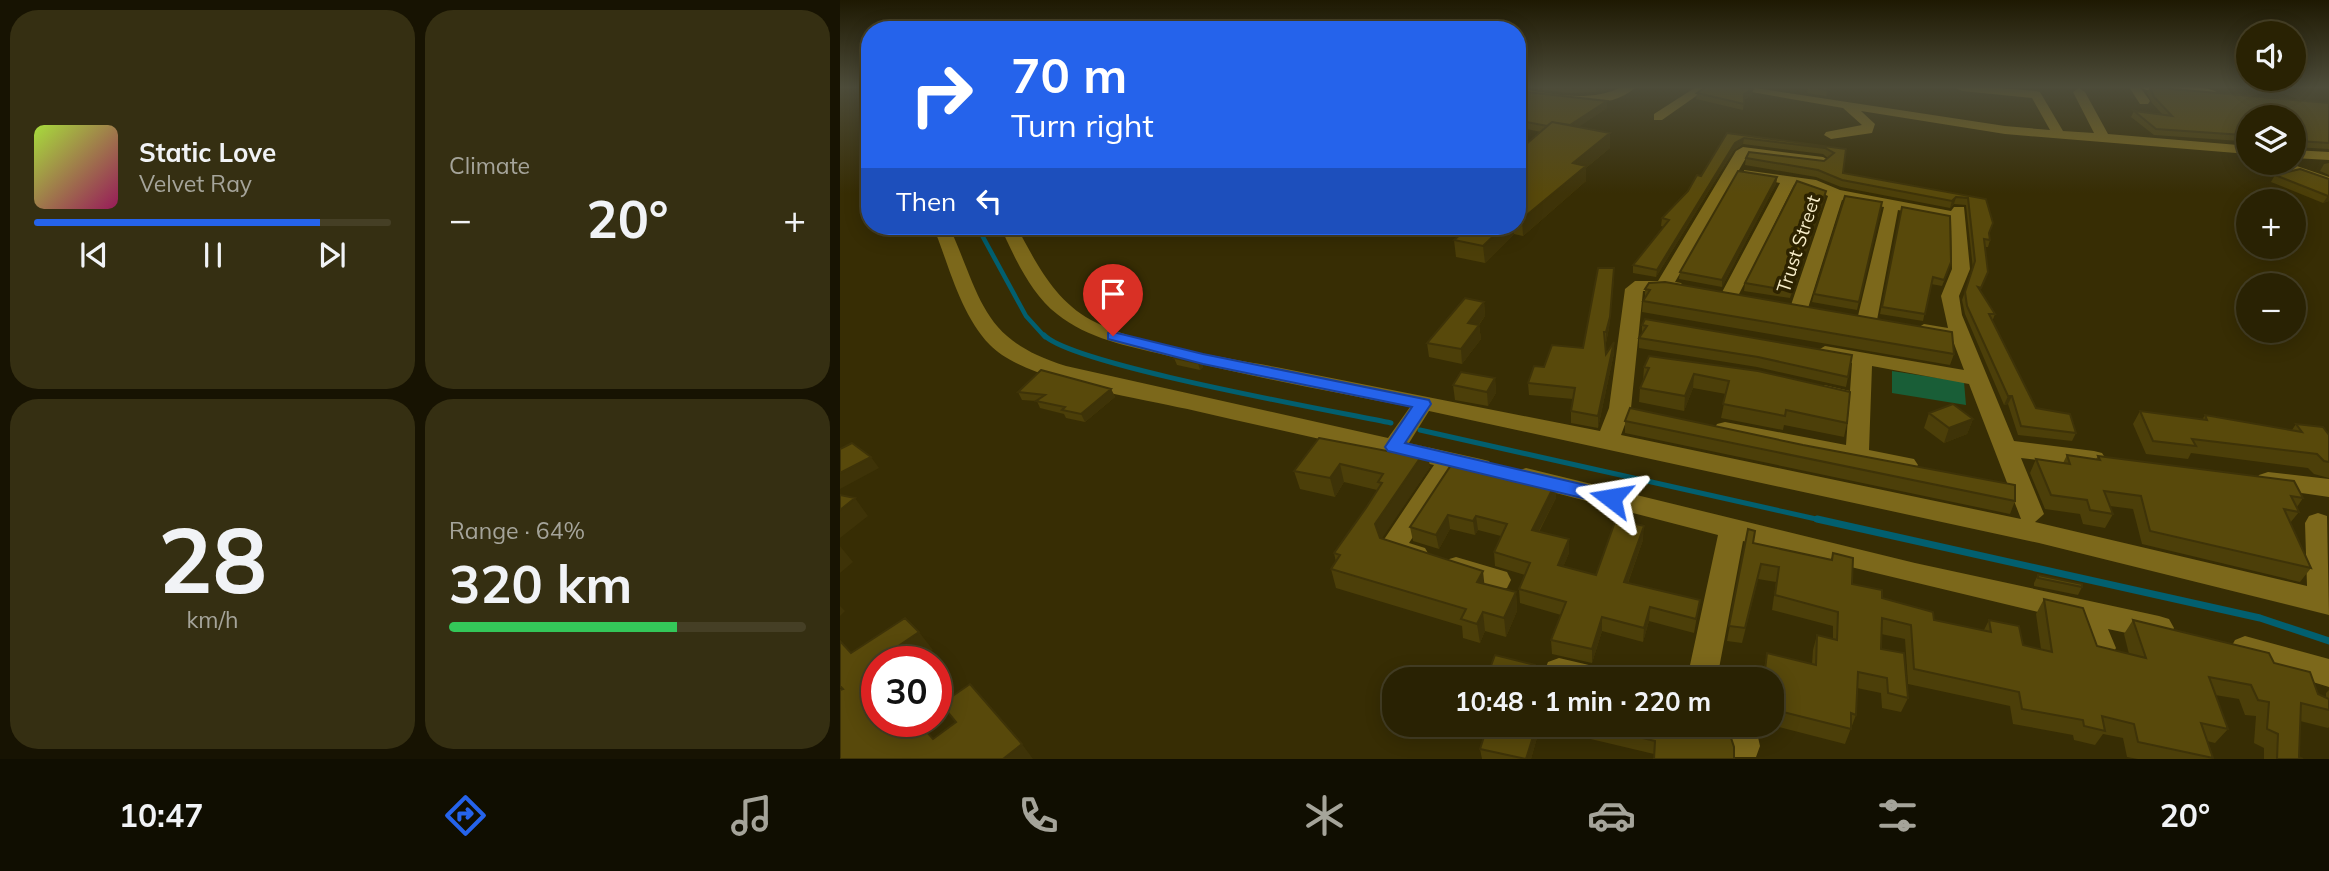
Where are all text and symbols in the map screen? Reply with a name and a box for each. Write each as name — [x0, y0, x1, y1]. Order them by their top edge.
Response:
map controls — [2236, 21, 2306, 343]
button: sound — [2236, 21, 2306, 91]
text: 70 m — [1011, 44, 1127, 105]
icon: right — [896, 49, 987, 140]
text: Turn right — [1011, 105, 1154, 145]
button: layers — [2236, 105, 2306, 175]
text: Static Love — [139, 136, 276, 169]
text: Climate — [449, 151, 530, 180]
text: Velvet Ray — [139, 169, 252, 198]
icon: left — [970, 182, 1008, 220]
text: Then — [896, 185, 956, 218]
text: 20° — [586, 186, 669, 251]
button: + — [2236, 189, 2306, 259]
street label: Trust Street — [1771, 192, 1825, 296]
text: − — [449, 195, 472, 243]
text: + — [783, 195, 806, 243]
icon: previous — [75, 236, 113, 274]
icon: pause — [194, 236, 232, 274]
icon: next — [313, 236, 351, 274]
pin — [1083, 264, 1143, 336]
button: − — [2236, 273, 2306, 343]
icon: arrive — [1094, 275, 1132, 313]
position arrow — [1574, 461, 1648, 535]
text: 28 — [158, 502, 267, 616]
text: Range · 64% — [449, 516, 585, 545]
text: 320 km — [449, 551, 632, 616]
text: km/h — [186, 605, 239, 634]
speed limit sign: 30 — [861, 646, 952, 737]
text: 10:48 · 1 min · 220 m — [1455, 685, 1711, 718]
icon: directions — [441, 791, 490, 840]
icon: music — [727, 791, 776, 840]
icon: phone — [1014, 791, 1063, 840]
icon: climate — [1300, 791, 1349, 840]
icon: car — [1587, 791, 1636, 840]
icon: filters — [1873, 791, 1922, 840]
text: 10:47 — [119, 795, 203, 835]
text: 20° — [2160, 795, 2210, 835]

